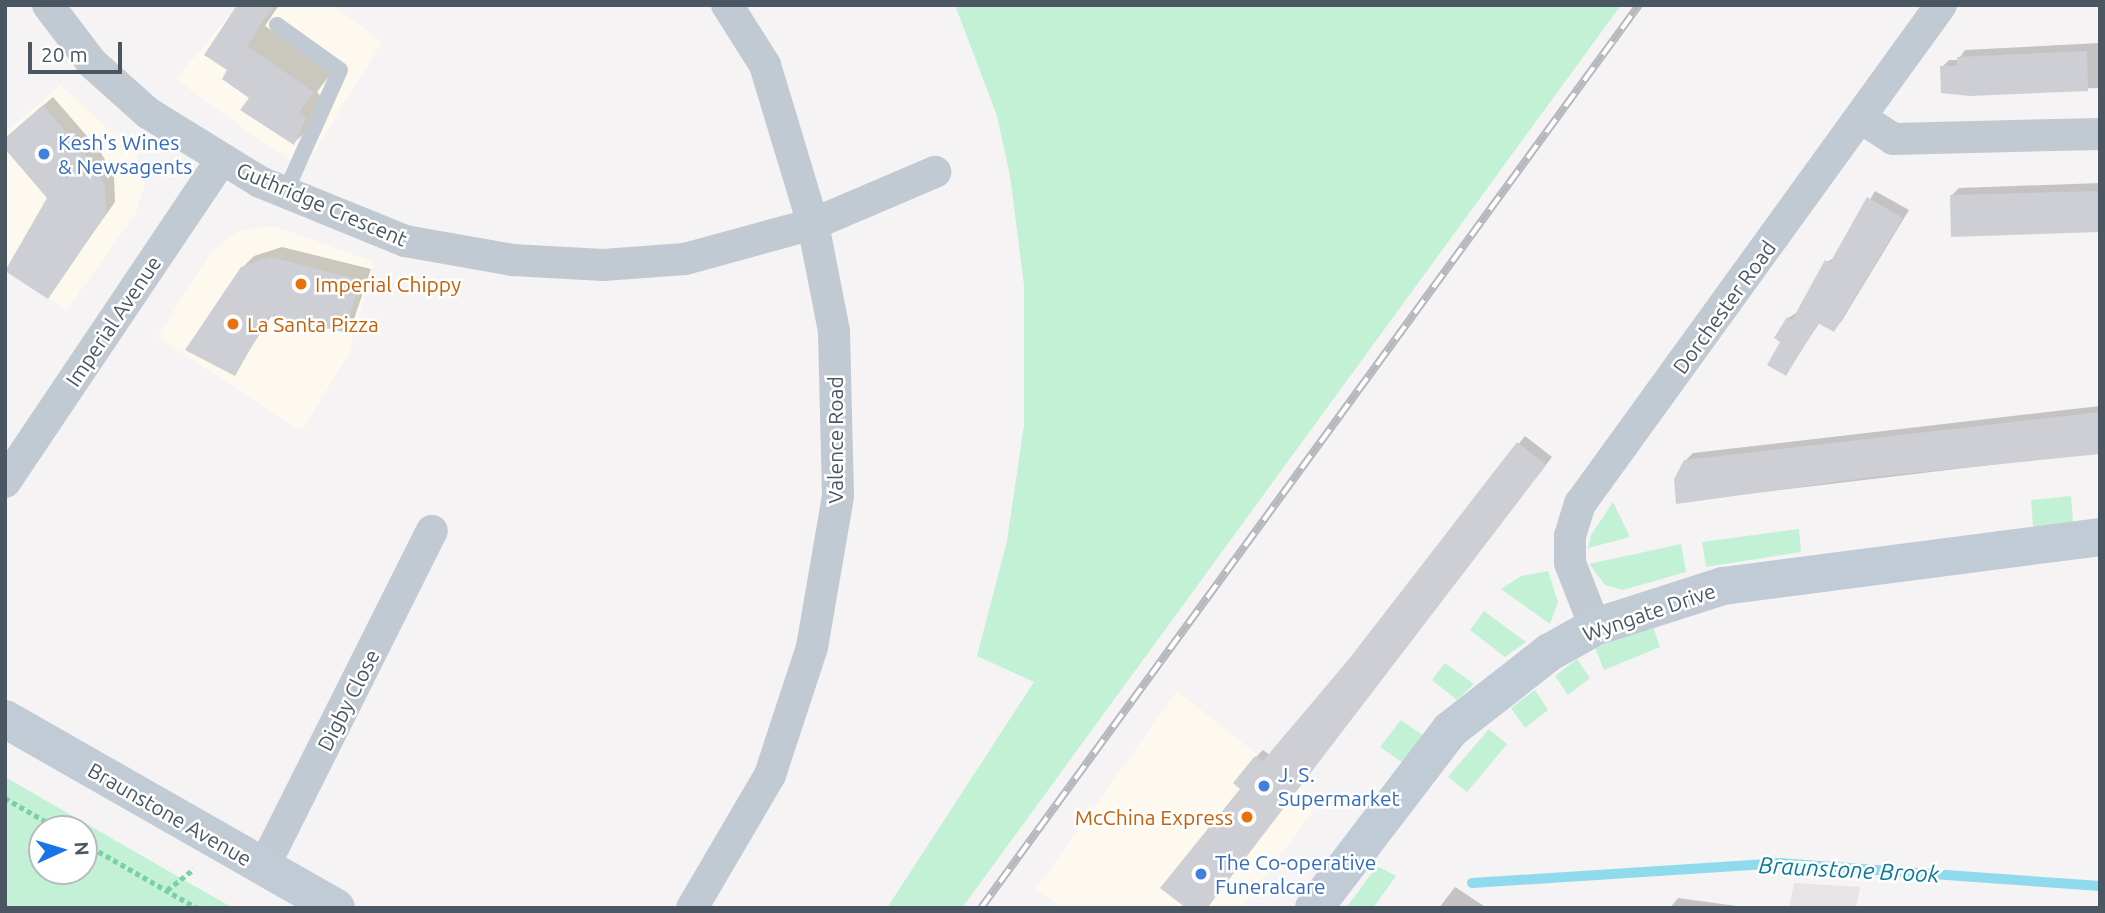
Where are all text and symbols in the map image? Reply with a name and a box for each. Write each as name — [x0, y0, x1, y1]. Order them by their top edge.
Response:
scale bar — [32, 28, 126, 72]
text: 20 m — [41, 42, 88, 66]
place label: Kesh's Wines & Newsagents — [58, 129, 192, 179]
marker: Kesh's Wines & Newsagents — [36, 146, 52, 162]
street label: Guthridge Crescent — [233, 157, 411, 251]
street label: Dorchester Road — [1667, 235, 1781, 379]
street label: Imperial Avenue — [60, 251, 166, 391]
place label: Imperial Chippy — [315, 271, 461, 297]
marker: Imperial Chippy — [293, 276, 309, 292]
place label: La Santa Pizza — [247, 311, 379, 337]
marker: La Santa Pizza — [225, 316, 241, 332]
street label: Valence Road — [822, 376, 848, 504]
street label: Wyngate Drive — [1579, 578, 1719, 646]
street label: Digby Close — [312, 645, 384, 755]
street label: Braunstone Avenue — [84, 757, 256, 871]
place label: J. S. Supermarket — [1278, 761, 1400, 811]
marker: J. S. Supermarket — [1256, 778, 1272, 794]
place label: McChina Express — [1075, 804, 1233, 830]
marker: McChina Express — [1239, 809, 1255, 825]
north arrow — [28, 815, 98, 885]
text: N — [70, 841, 93, 857]
place label: The Co-operative Funeralcare — [1215, 849, 1376, 899]
water label: Braunstone Brook — [1758, 851, 1940, 889]
marker: The Co-operative Funeralcare — [1193, 866, 1209, 882]

